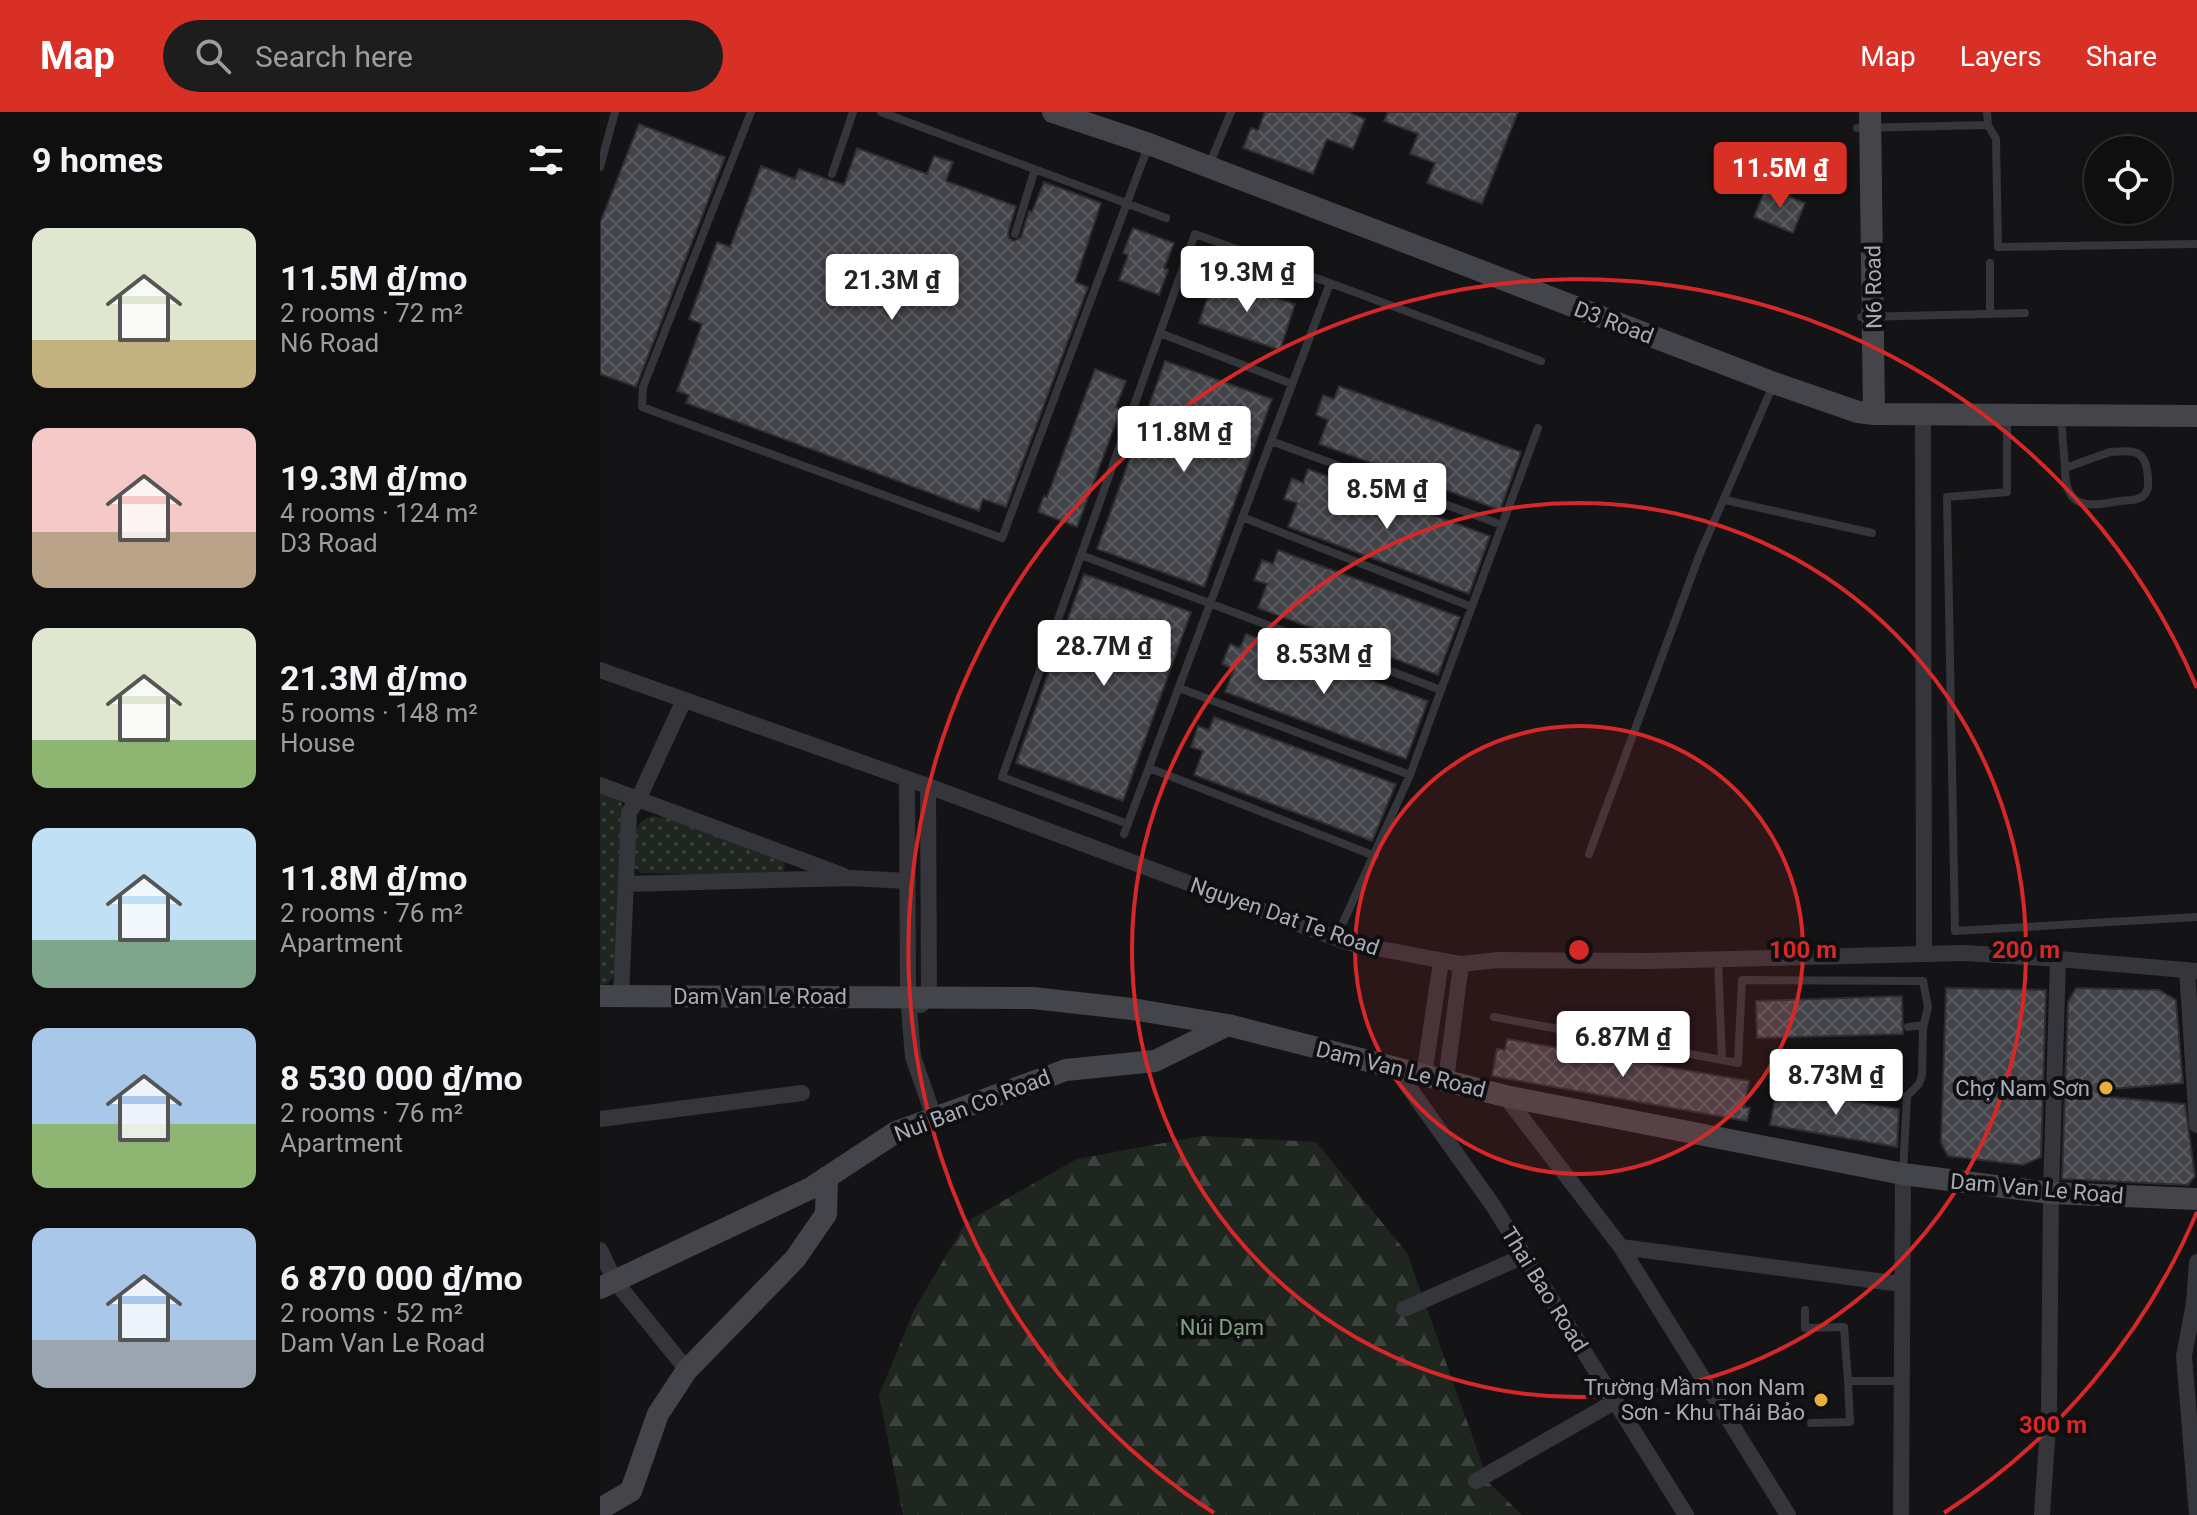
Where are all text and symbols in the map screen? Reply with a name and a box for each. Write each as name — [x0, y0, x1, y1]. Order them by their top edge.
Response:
search box — [163, 20, 723, 92]
text: Map — [40, 34, 115, 78]
icon: search — [191, 34, 235, 78]
text: Search here — [255, 39, 413, 74]
text: Map — [1860, 40, 1916, 73]
text: Layers — [1960, 40, 2042, 73]
text: Share — [2086, 40, 2157, 73]
map controls — [2084, 136, 2172, 224]
button: locate — [2084, 136, 2172, 224]
icon: filters — [524, 138, 568, 182]
text: 9 homes — [32, 140, 163, 180]
pin: 11.5M ₫ — [1706, 142, 1854, 210]
text: 11.5M ₫ — [1732, 153, 1828, 183]
street label: N6 Road — [1860, 245, 1887, 329]
pin: 19.3M ₫ — [1173, 246, 1321, 314]
pin: 21.3M ₫ — [818, 254, 966, 322]
text: 19.3M ₫ — [1199, 257, 1295, 287]
text: 11.5M ₫/mo — [280, 258, 468, 298]
icon: home — [96, 260, 192, 356]
text: 21.3M ₫ — [844, 265, 940, 295]
street label: D3 Road — [1571, 296, 1657, 349]
text: 2 rooms · 72 m² — [280, 298, 463, 328]
text: N6 Road — [280, 328, 379, 358]
pin: 11.8M ₫ — [1110, 406, 1258, 474]
text: 11.8M ₫ — [1136, 417, 1232, 447]
text: 19.3M ₫/mo — [280, 458, 468, 498]
icon: home — [96, 460, 192, 556]
pin: 8.5M ₫ — [1322, 463, 1452, 531]
text: 8.5M ₫ — [1346, 474, 1428, 504]
text: 4 rooms · 124 m² — [280, 498, 478, 528]
text: D3 Road — [280, 528, 378, 558]
pin: 28.7M ₫ — [1030, 620, 1178, 688]
pin: 8.53M ₫ — [1250, 628, 1398, 696]
text: 28.7M ₫ — [1056, 631, 1152, 661]
text: 8.53M ₫ — [1276, 639, 1372, 669]
text: 21.3M ₫/mo — [280, 658, 468, 698]
icon: home — [96, 660, 192, 756]
text: 5 rooms · 148 m² — [280, 698, 478, 728]
text: House — [280, 728, 355, 758]
text: 11.8M ₫/mo — [280, 858, 468, 898]
icon: home — [96, 860, 192, 956]
street label: Nguyen Dat Te Road — [1187, 872, 1383, 961]
text: 2 rooms · 76 m² — [280, 898, 463, 928]
text: Apartment — [280, 928, 403, 958]
centre of rings — [1565, 936, 1593, 964]
text: 100 m — [1769, 936, 1837, 964]
text: 200 m — [1992, 936, 2060, 964]
street label: Dam Van Le Road — [673, 984, 847, 1009]
pin: 6.87M ₫ — [1549, 1011, 1697, 1079]
text: 6.87M ₫ — [1575, 1022, 1671, 1052]
street label: Dam Van Le Road — [1314, 1036, 1488, 1103]
pin: 8.73M ₫ — [1762, 1049, 1910, 1117]
text: 8 530 000 ₫/mo — [280, 1058, 523, 1098]
icon: home — [96, 1060, 192, 1156]
text: 8.73M ₫ — [1788, 1060, 1884, 1090]
street label: Nui Ban Co Road — [891, 1064, 1054, 1147]
place label: Chợ Nam Sơn — [1955, 1076, 2090, 1101]
marker: Chợ Nam Sơn — [2097, 1079, 2115, 1097]
text: 2 rooms · 76 m² — [280, 1098, 463, 1128]
text: Apartment — [280, 1128, 403, 1158]
street label: Dam Van Le Road — [1949, 1168, 2125, 1209]
street label: Thai Bao Road — [1496, 1222, 1593, 1356]
text: 6 870 000 ₫/mo — [280, 1258, 523, 1298]
icon: home — [96, 1260, 192, 1356]
text: 2 rooms · 52 m² — [280, 1298, 463, 1328]
park label: Núi Dạm — [1180, 1315, 1264, 1340]
text: Dam Van Le Road — [280, 1328, 485, 1358]
place label: Trường Mầm non Nam Sơn - Khu Thái Bảo — [1584, 1375, 1805, 1425]
marker: Trường Mầm non Nam Sơn - Khu Thái Bảo — [1812, 1391, 1830, 1409]
text: 300 m — [2019, 1411, 2087, 1439]

